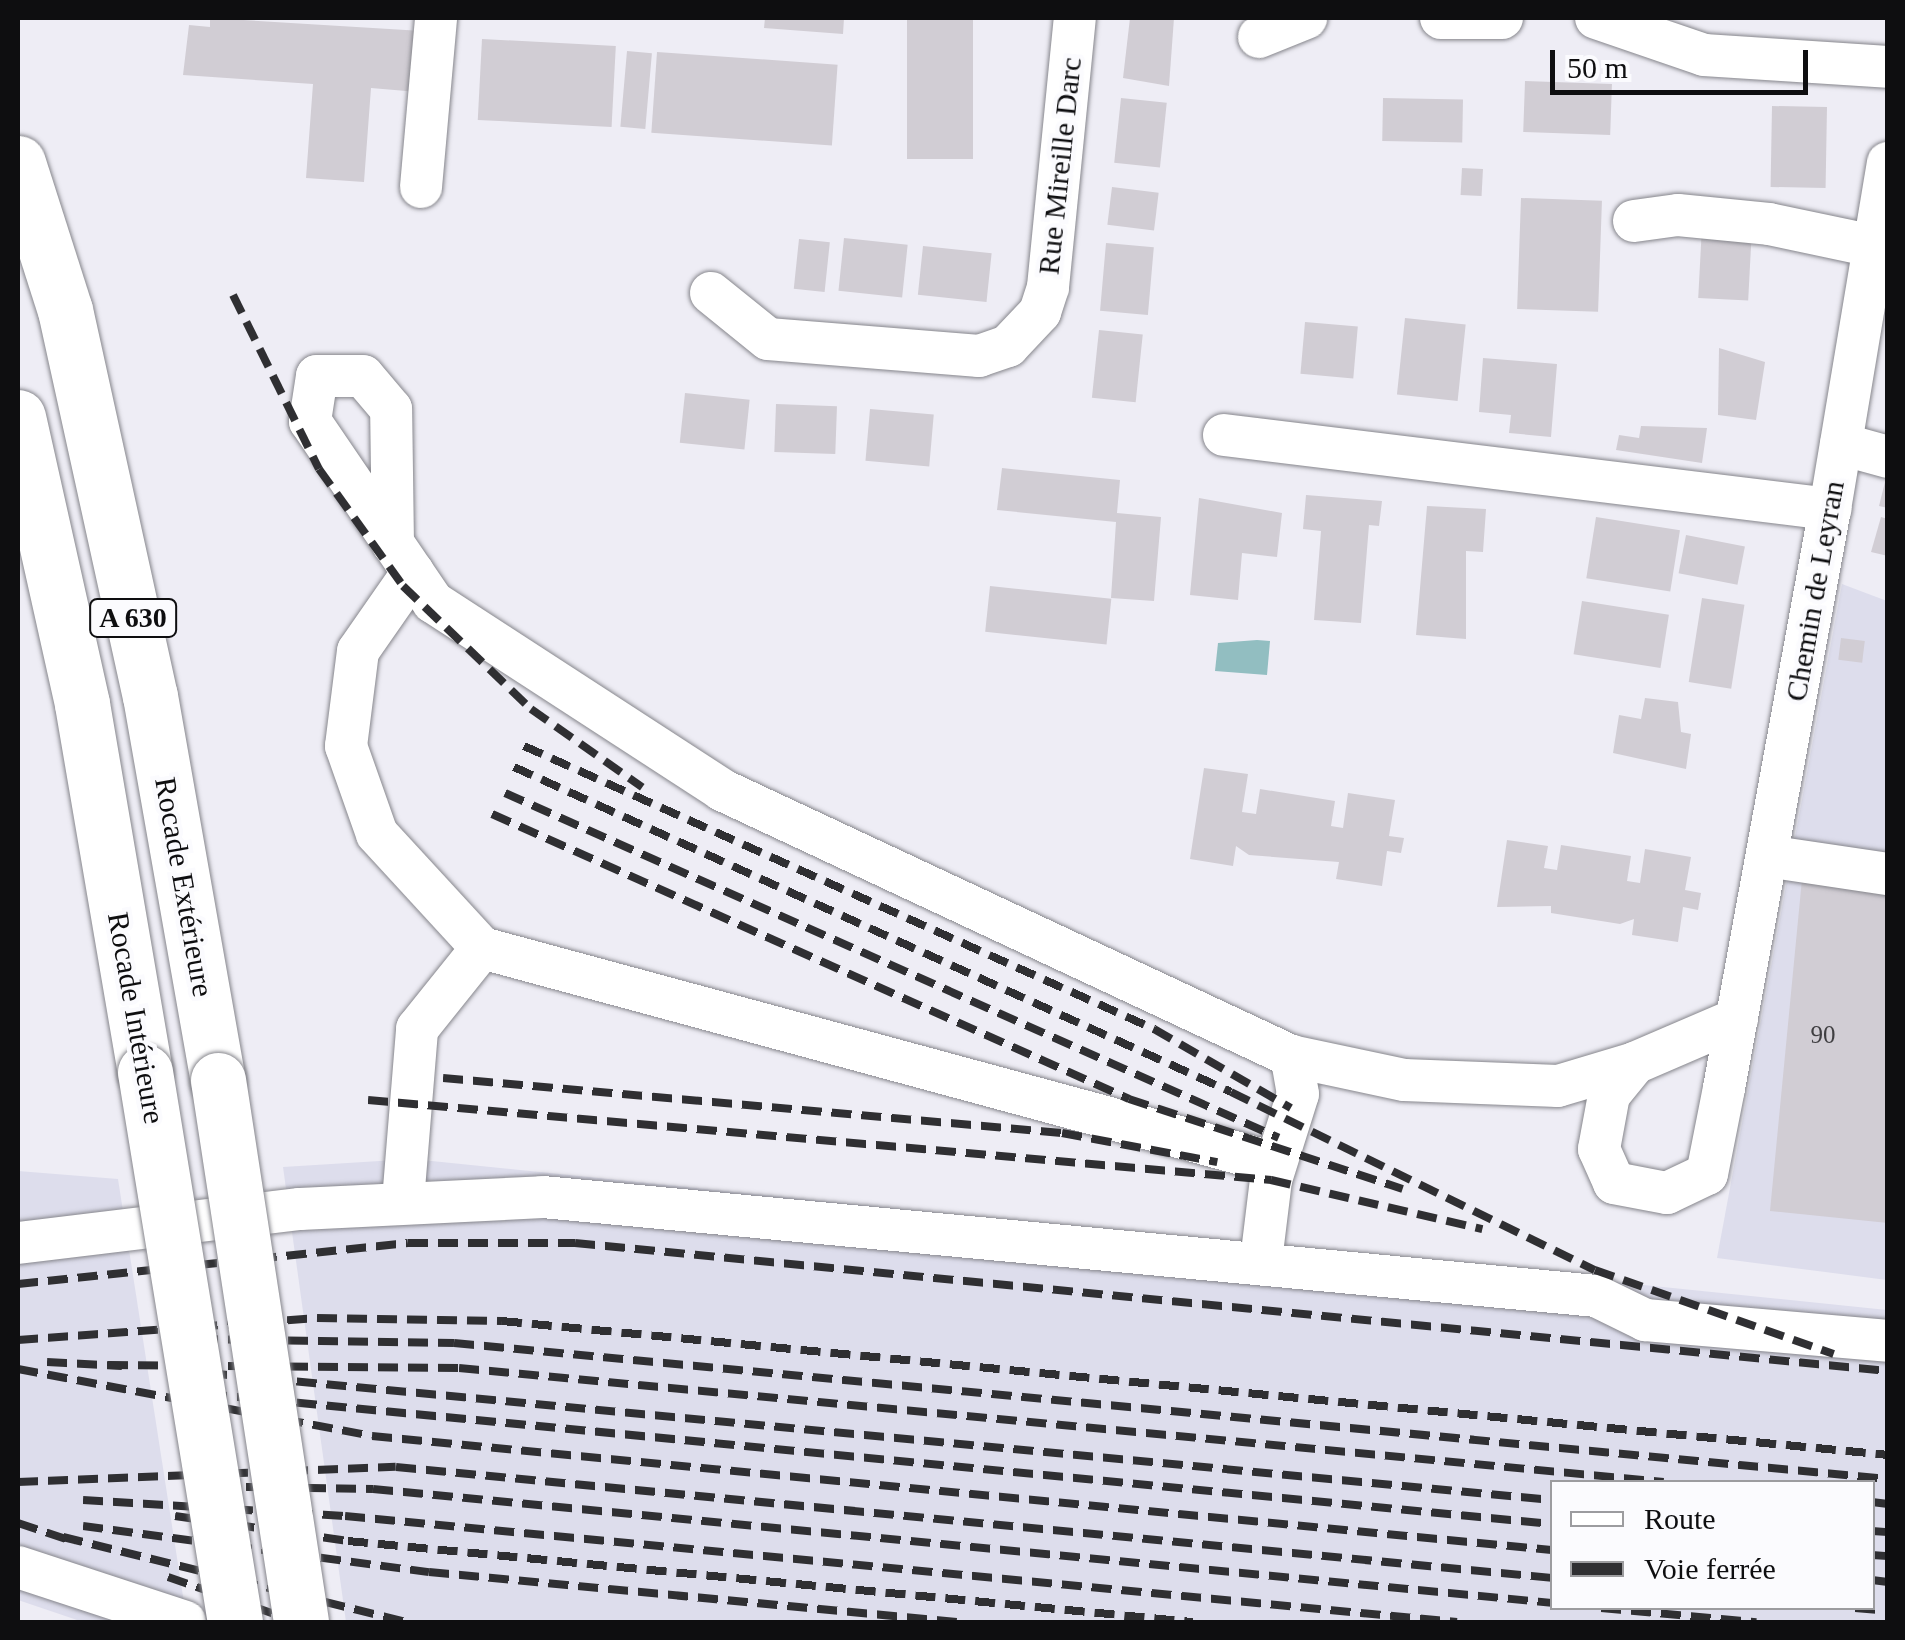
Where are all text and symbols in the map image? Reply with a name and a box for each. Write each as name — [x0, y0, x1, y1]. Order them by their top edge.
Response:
scale bar — [1555, 30, 1812, 92]
text: 50 m — [1567, 51, 1628, 84]
street label: Rue Mireille Darc — [1031, 56, 1089, 276]
street label: Chemin de Leyran — [1778, 478, 1852, 704]
road number: A 630 — [88, 595, 178, 641]
street label: Rocade Extérieure — [147, 774, 221, 1000]
street label: Rocade Intérieure — [100, 909, 172, 1127]
house number: 90 — [1810, 1020, 1836, 1050]
legend — [1550, 1480, 1875, 1610]
text: Route — [1644, 1502, 1716, 1535]
text: Voie ferrée — [1644, 1552, 1776, 1585]

